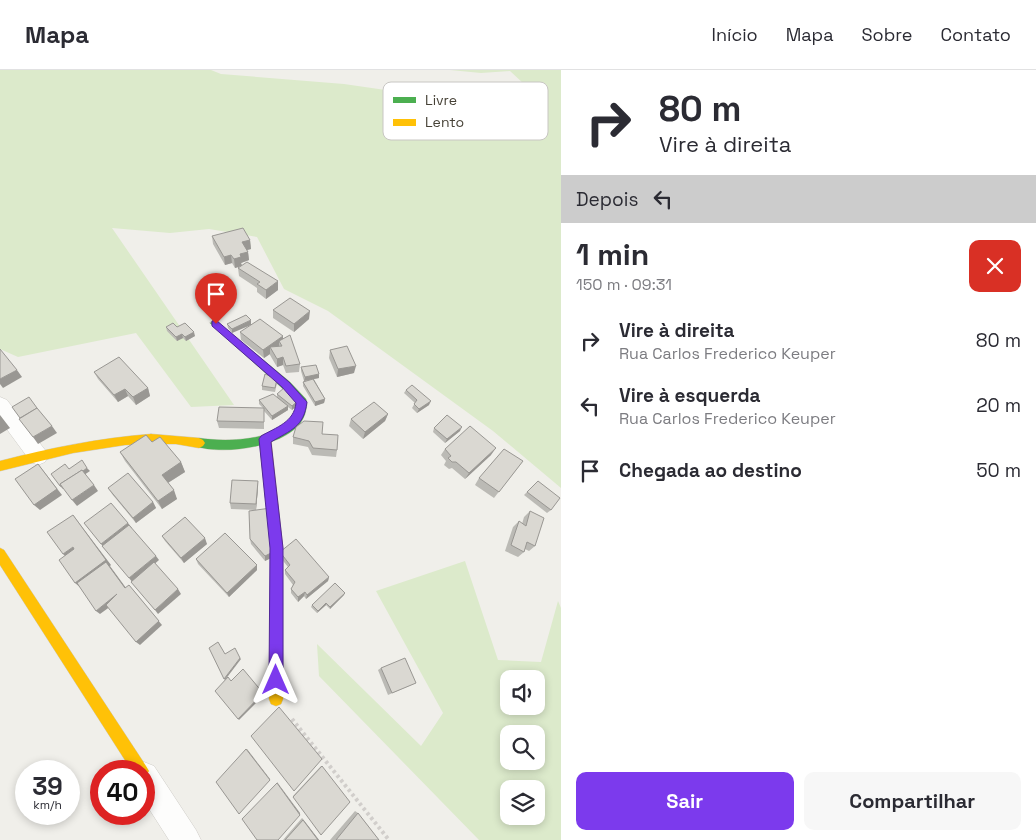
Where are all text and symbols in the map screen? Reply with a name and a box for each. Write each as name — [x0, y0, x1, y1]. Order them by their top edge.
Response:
text: Mapa — [25, 19, 89, 50]
text: Início — [712, 23, 758, 46]
text: Mapa — [786, 23, 834, 46]
text: Sobre — [862, 23, 912, 46]
text: Contato — [940, 23, 1011, 46]
legend — [383, 82, 548, 140]
text: 80 m — [659, 87, 741, 131]
icon: right — [576, 90, 641, 155]
text: Livre — [425, 91, 457, 109]
text: Lento — [425, 113, 464, 131]
text: Vire à direita — [659, 130, 791, 158]
icon: left — [649, 185, 677, 213]
text: Depois — [576, 187, 639, 212]
text: 1 min — [576, 235, 649, 274]
button: close — [969, 240, 1021, 292]
pin — [195, 273, 237, 324]
text: 150 m · 09:31 — [576, 274, 672, 295]
icon: arrive — [202, 280, 230, 308]
text: Vire à direita — [619, 318, 735, 343]
icon: right — [576, 327, 604, 355]
text: 80 m — [976, 328, 1021, 353]
text: Rua Carlos Frederico Keuper — [619, 343, 836, 364]
text: Vire à esquerda — [619, 383, 761, 408]
icon: left — [576, 392, 604, 420]
text: 20 m — [976, 393, 1021, 418]
text: Rua Carlos Frederico Keuper — [619, 408, 836, 429]
icon: arrive — [576, 457, 604, 485]
text: Chegada ao destino — [619, 458, 802, 483]
text: 50 m — [976, 458, 1021, 483]
position arrow — [249, 653, 301, 705]
map controls — [500, 670, 545, 825]
button: sound — [500, 670, 545, 715]
button: search — [500, 725, 545, 770]
speed limit sign: 40 — [90, 760, 155, 825]
text: 39 — [32, 770, 63, 802]
button: Sair — [576, 772, 794, 830]
button: Compartilhar — [804, 772, 1021, 830]
button: layers — [500, 780, 545, 825]
text: km/h — [33, 797, 62, 813]

